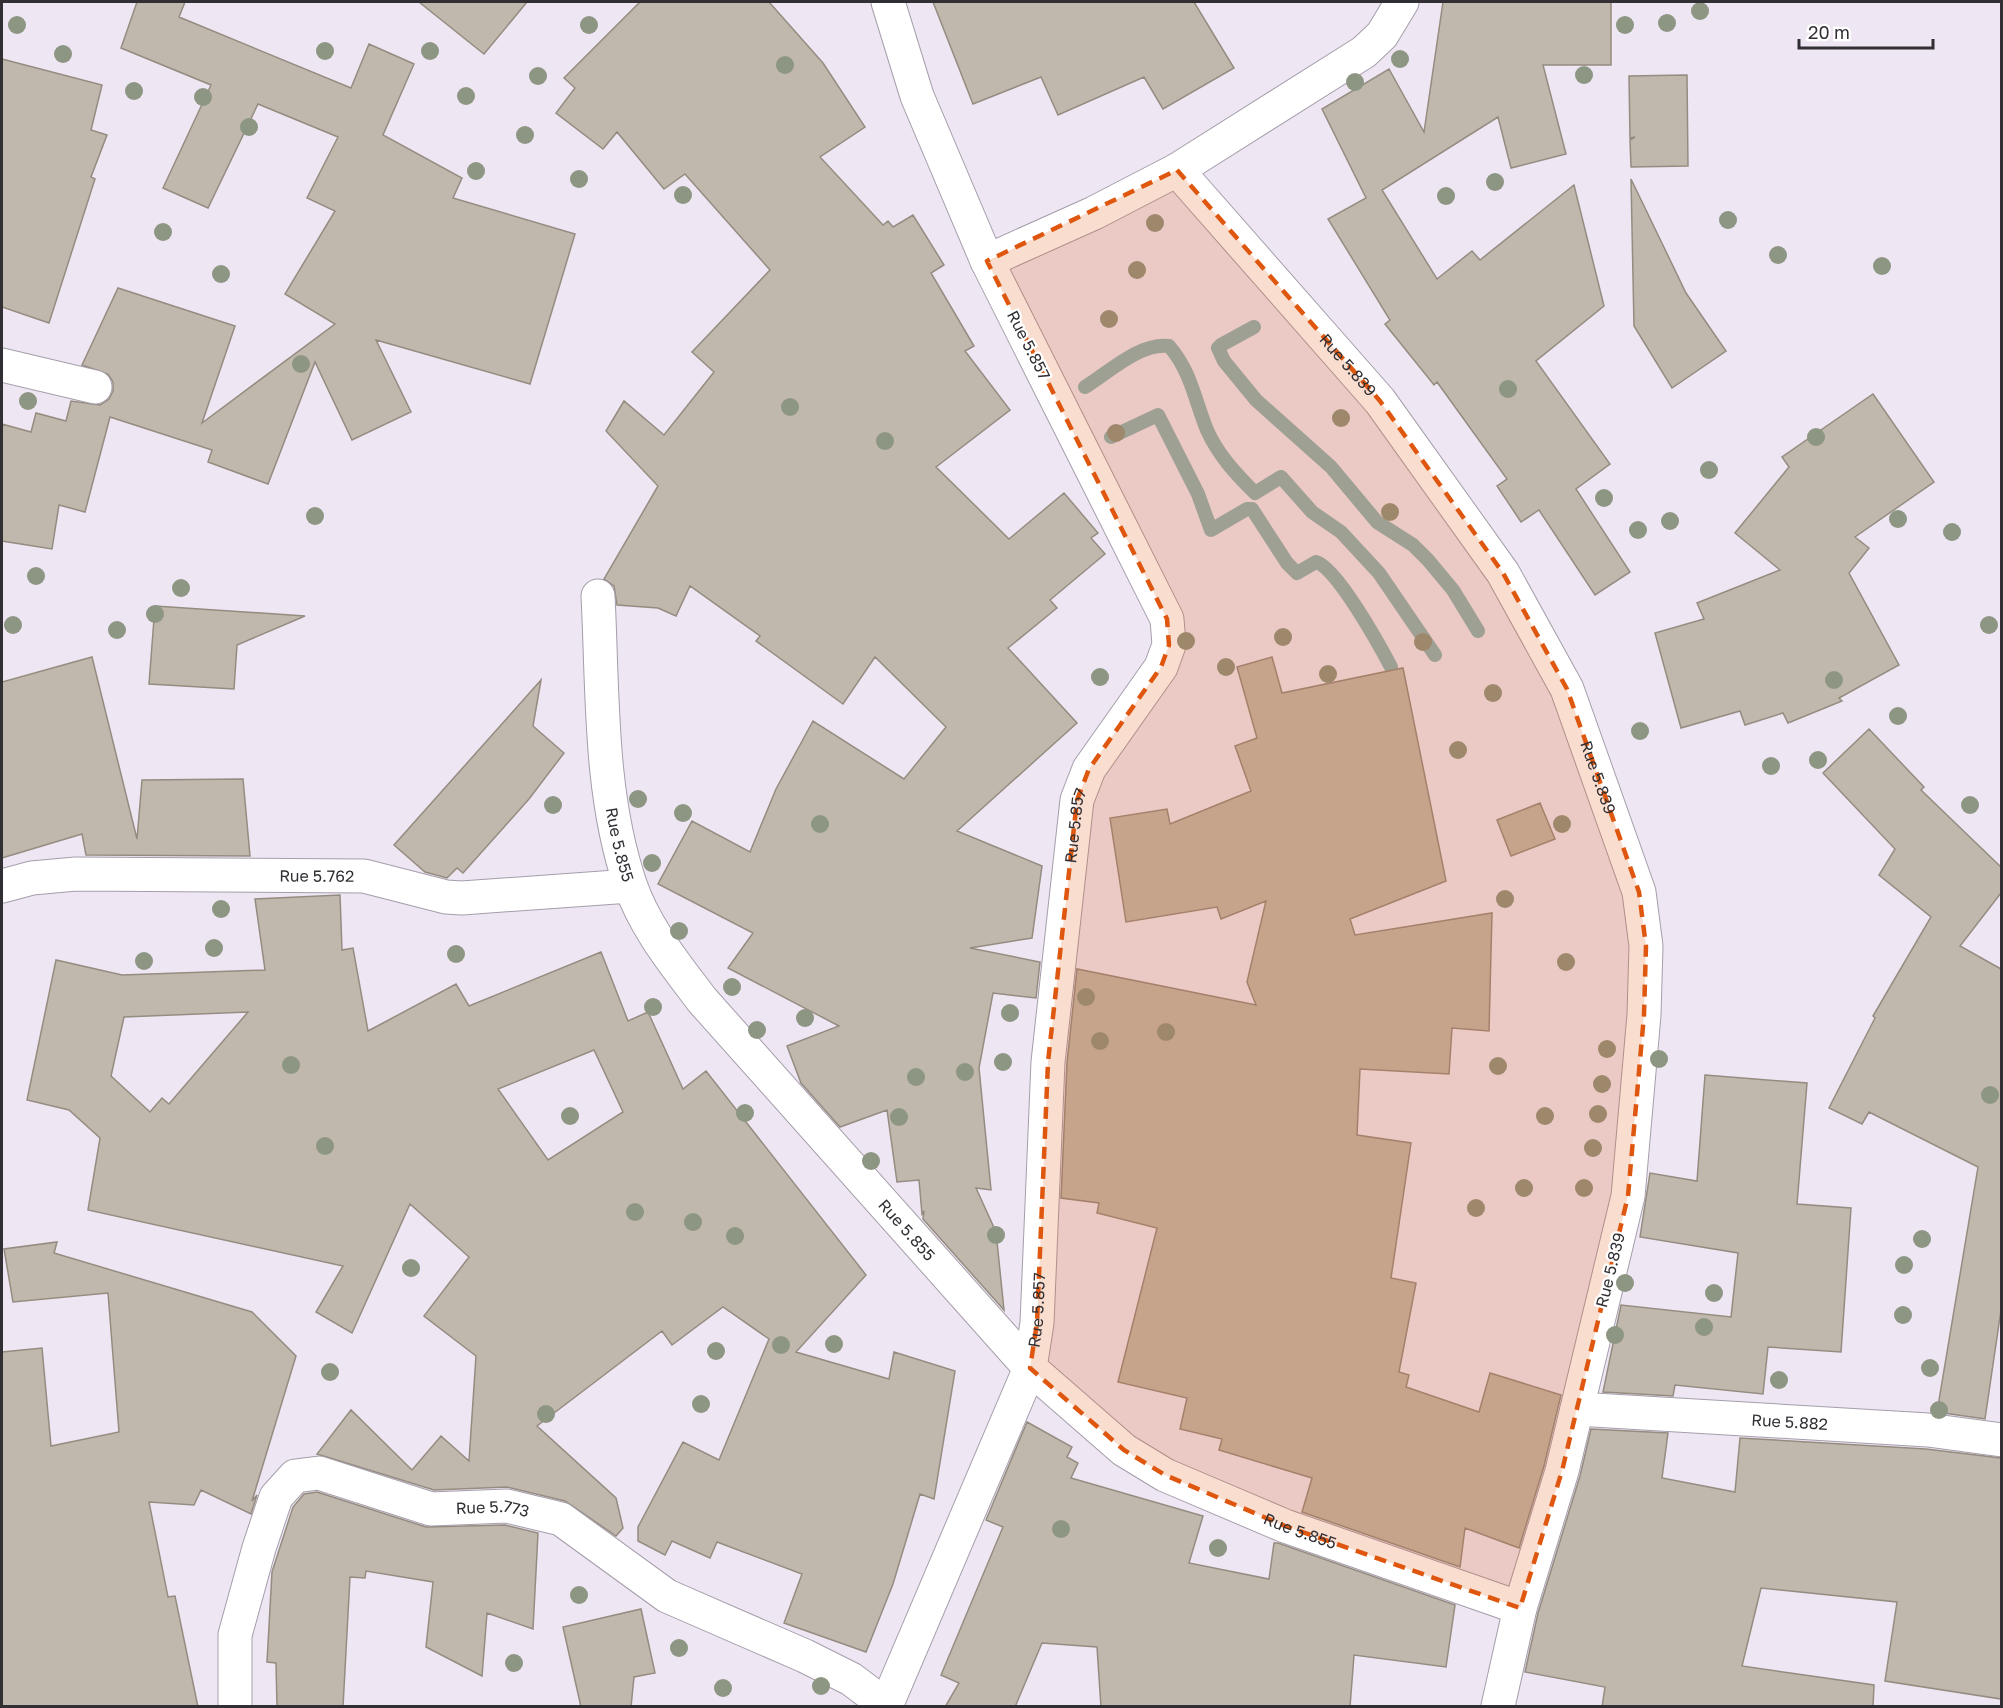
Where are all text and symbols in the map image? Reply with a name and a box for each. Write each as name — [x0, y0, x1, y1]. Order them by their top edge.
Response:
scale bar — [1799, 12, 1932, 50]
text: 20 m — [1808, 21, 1850, 43]
street label: Rue 5.857 — [1003, 307, 1055, 383]
street label: Rue 5.839 — [1315, 329, 1381, 400]
street label: Rue 5.839 — [1576, 738, 1621, 817]
street label: Rue 5.857 — [1060, 785, 1091, 864]
street label: Rue 5.855 — [602, 806, 639, 884]
street label: Rue 5.762 — [279, 865, 354, 886]
street label: Rue 5.855 — [874, 1195, 940, 1265]
street label: Rue 5.839 — [1591, 1231, 1629, 1309]
street label: Rue 5.857 — [1023, 1272, 1049, 1349]
street label: Rue 5.882 — [1751, 1409, 1828, 1434]
street label: Rue 5.773 — [455, 1495, 531, 1521]
street label: Rue 5.855 — [1261, 1508, 1339, 1553]

